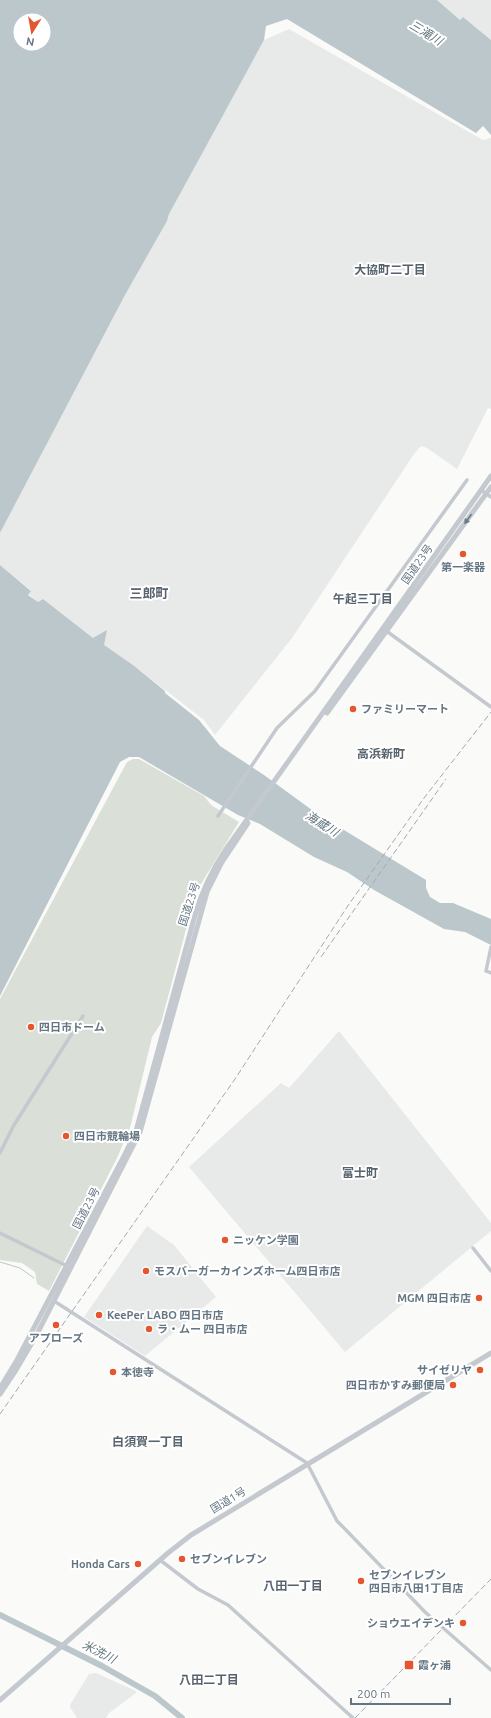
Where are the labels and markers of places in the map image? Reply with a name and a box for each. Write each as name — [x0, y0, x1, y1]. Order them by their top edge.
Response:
marker: 第一楽器 — [458, 549, 468, 559]
place label: 第一楽器 — [441, 561, 486, 573]
place label: ファミリーマート — [361, 703, 449, 715]
marker: ファミリーマート — [348, 704, 358, 714]
place label: 四日市ドーム — [39, 1021, 105, 1033]
marker: 四日市ドーム — [26, 1022, 36, 1032]
place label: 四日市競輪場 — [74, 1130, 140, 1142]
marker: 四日市競輪場 — [61, 1131, 71, 1141]
place label: ニッケン学園 — [233, 1234, 299, 1246]
marker: ニッケン学園 — [220, 1235, 230, 1245]
place label: モスバーガーカインズホーム四日市店 — [154, 1265, 340, 1277]
marker: モスバーガーカインズホーム四日市店 — [141, 1266, 151, 1276]
place label: MGM 四日市店 — [397, 1292, 471, 1304]
marker: MGM 四日市店 — [474, 1293, 484, 1303]
place label: KeePer LABO 四日市店 — [107, 1309, 224, 1321]
marker: KeePer LABO 四日市店 — [94, 1310, 104, 1320]
marker: アプローズ — [51, 1320, 61, 1330]
place label: ラ・ムー 四日市店 — [157, 1323, 248, 1335]
marker: ラ・ムー 四日市店 — [144, 1324, 154, 1334]
place label: アプローズ — [29, 1332, 83, 1344]
place label: サイゼリヤ — [417, 1364, 472, 1376]
marker: サイゼリヤ — [475, 1365, 485, 1375]
place label: 本徳寺 — [121, 1366, 154, 1378]
marker: 本徳寺 — [108, 1367, 118, 1377]
place label: 四日市かすみ郵便局 — [346, 1379, 445, 1391]
marker: 四日市かすみ郵便局 — [448, 1380, 458, 1390]
place label: セブンイレブン — [190, 1553, 267, 1565]
marker: セブンイレブン — [177, 1554, 187, 1564]
place label: Honda Cars — [71, 1558, 130, 1570]
marker: Honda Cars — [133, 1559, 143, 1569]
place label: セブンイレブン 四日市八田1丁目店 — [369, 1569, 463, 1594]
marker: セブンイレブン 四日市八田1丁目店 — [356, 1576, 366, 1586]
place label: ショウエイデンキ — [367, 1617, 455, 1629]
marker: ショウエイデンキ — [458, 1618, 468, 1628]
marker: 霞ヶ浦 — [403, 1659, 415, 1671]
place label: 霞ヶ浦 — [418, 1659, 451, 1671]

